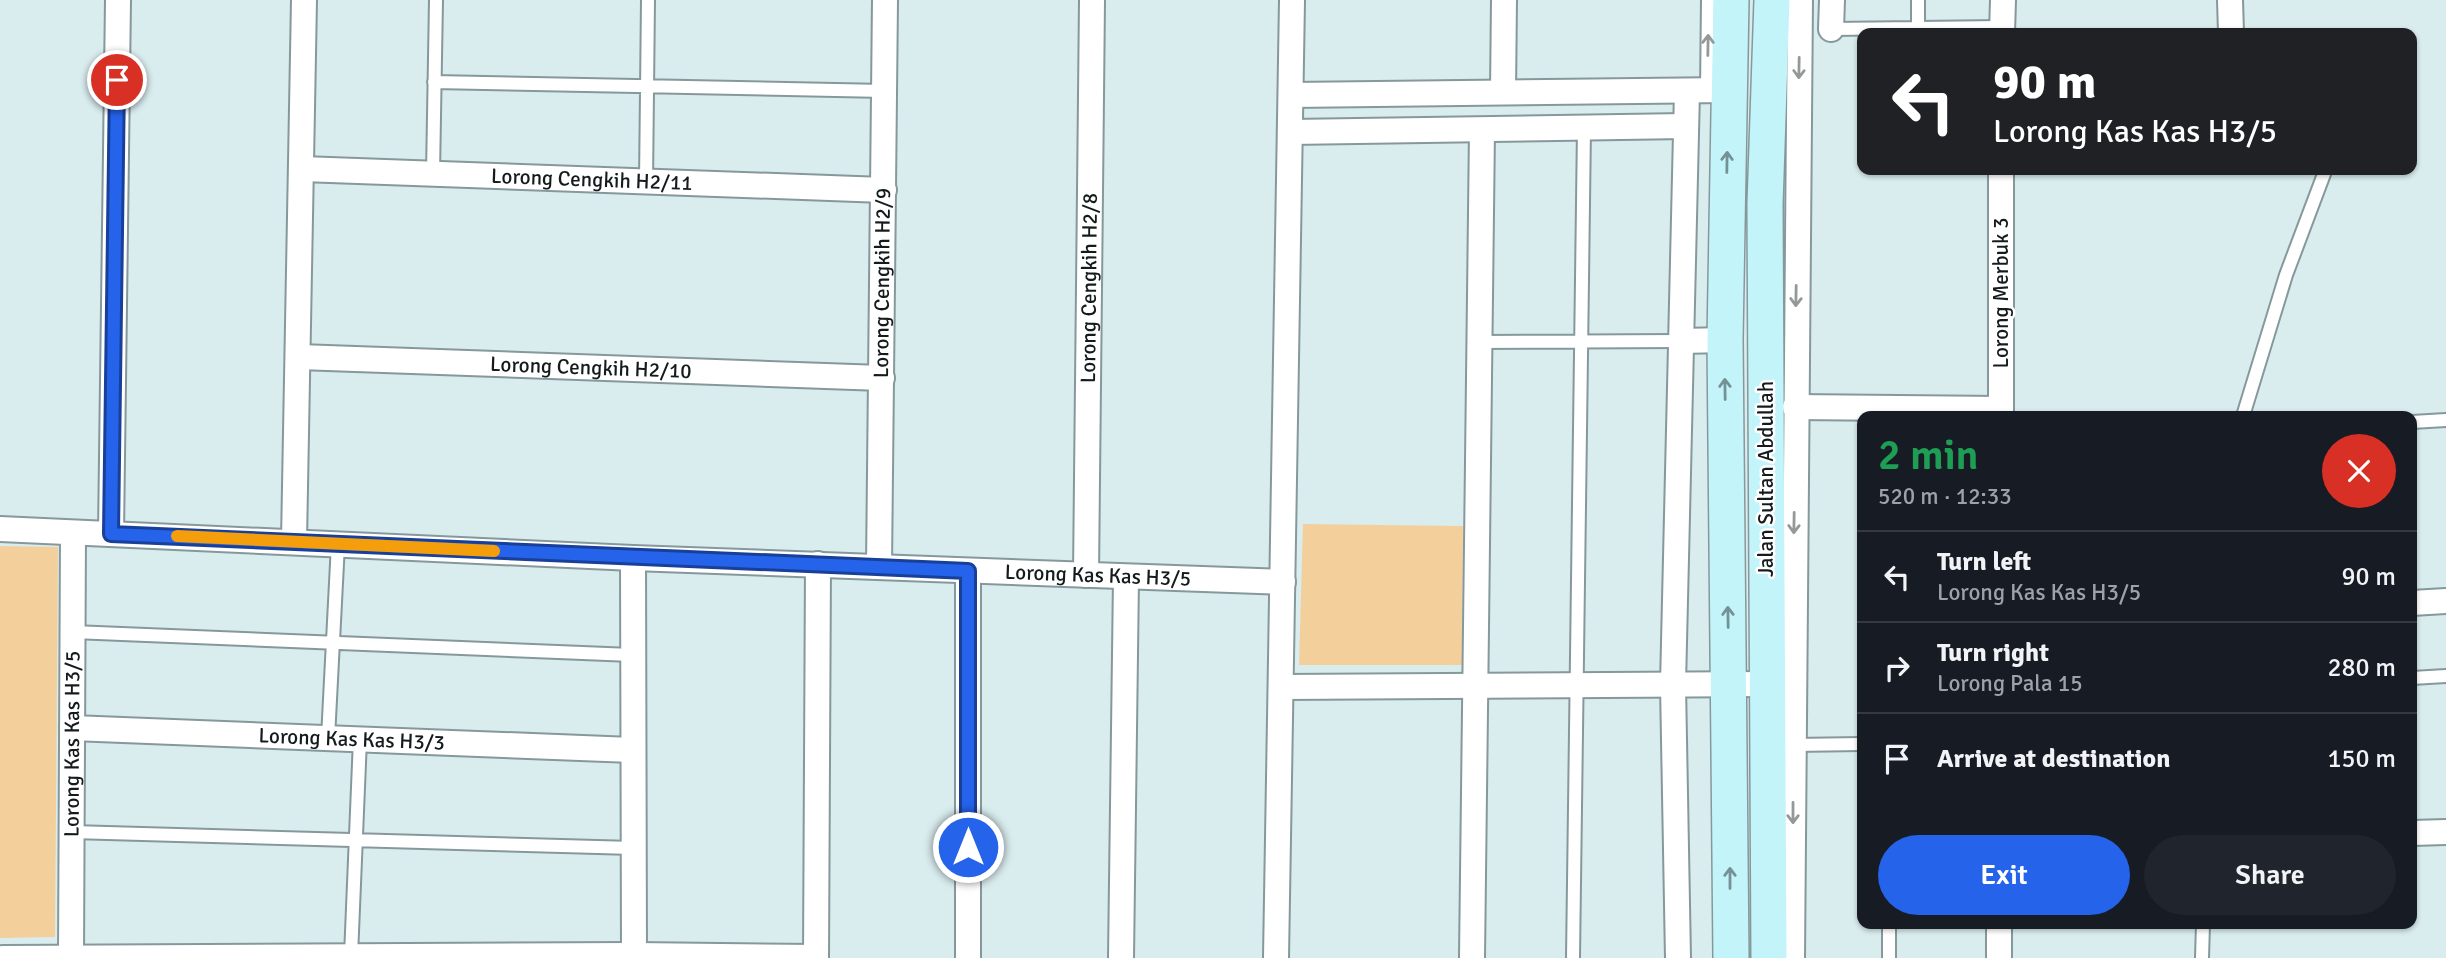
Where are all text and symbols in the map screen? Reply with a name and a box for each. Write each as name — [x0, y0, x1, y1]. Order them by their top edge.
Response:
one-way arrow — [1701, 34, 1714, 57]
pin — [87, 50, 147, 110]
text: 90 m — [1993, 52, 2096, 112]
one-way arrow — [1792, 56, 1806, 79]
icon: left — [1878, 56, 1969, 147]
icon: arrive — [98, 61, 136, 99]
text: Lorong Kas Kas H3/5 — [1993, 112, 2277, 151]
one-way arrow — [1720, 151, 1734, 174]
street label: Lorong Cengkih H2/11 — [491, 163, 693, 196]
street label: Lorong Cengkih H2/9 — [868, 188, 896, 378]
street label: Lorong Cengkih H2/8 — [1075, 193, 1103, 383]
street label: Lorong Merbuk 3 — [1988, 217, 2014, 369]
one-way arrow — [1789, 284, 1803, 307]
street label: Lorong Cengkih H2/10 — [490, 351, 692, 384]
one-way arrow — [1719, 378, 1732, 401]
street label: Jalan Sultan Abdullah — [1753, 381, 1779, 577]
text: 2 min — [1878, 430, 1979, 481]
button: close — [2322, 434, 2396, 508]
text: 520 m · 12:33 — [1878, 482, 2012, 511]
one-way arrow — [1787, 511, 1800, 534]
text: Turn left — [1937, 546, 2031, 578]
icon: left — [1878, 558, 1916, 596]
street label: Lorong Kas Kas H3/5 — [1004, 559, 1192, 592]
text: 90 m — [2341, 561, 2396, 593]
text: Lorong Kas Kas H3/5 — [1937, 578, 2141, 607]
one-way arrow — [1721, 606, 1735, 629]
text: Turn right — [1937, 637, 2049, 669]
icon: right — [1878, 649, 1916, 687]
street label: Lorong Kas Kas H3/5 — [59, 651, 85, 837]
text: 280 m — [2327, 652, 2396, 684]
text: Lorong Pala 15 — [1937, 669, 2083, 698]
street label: Lorong Kas Kas H3/3 — [258, 722, 445, 756]
icon: arrive — [1878, 740, 1916, 778]
text: Arrive at destination — [1937, 743, 2170, 775]
text: 150 m — [2327, 743, 2396, 775]
one-way arrow — [1786, 801, 1800, 824]
position arrow — [931, 810, 1005, 884]
button: Exit — [1878, 835, 2130, 915]
button: Share — [2144, 835, 2396, 915]
one-way arrow — [1723, 867, 1737, 890]

